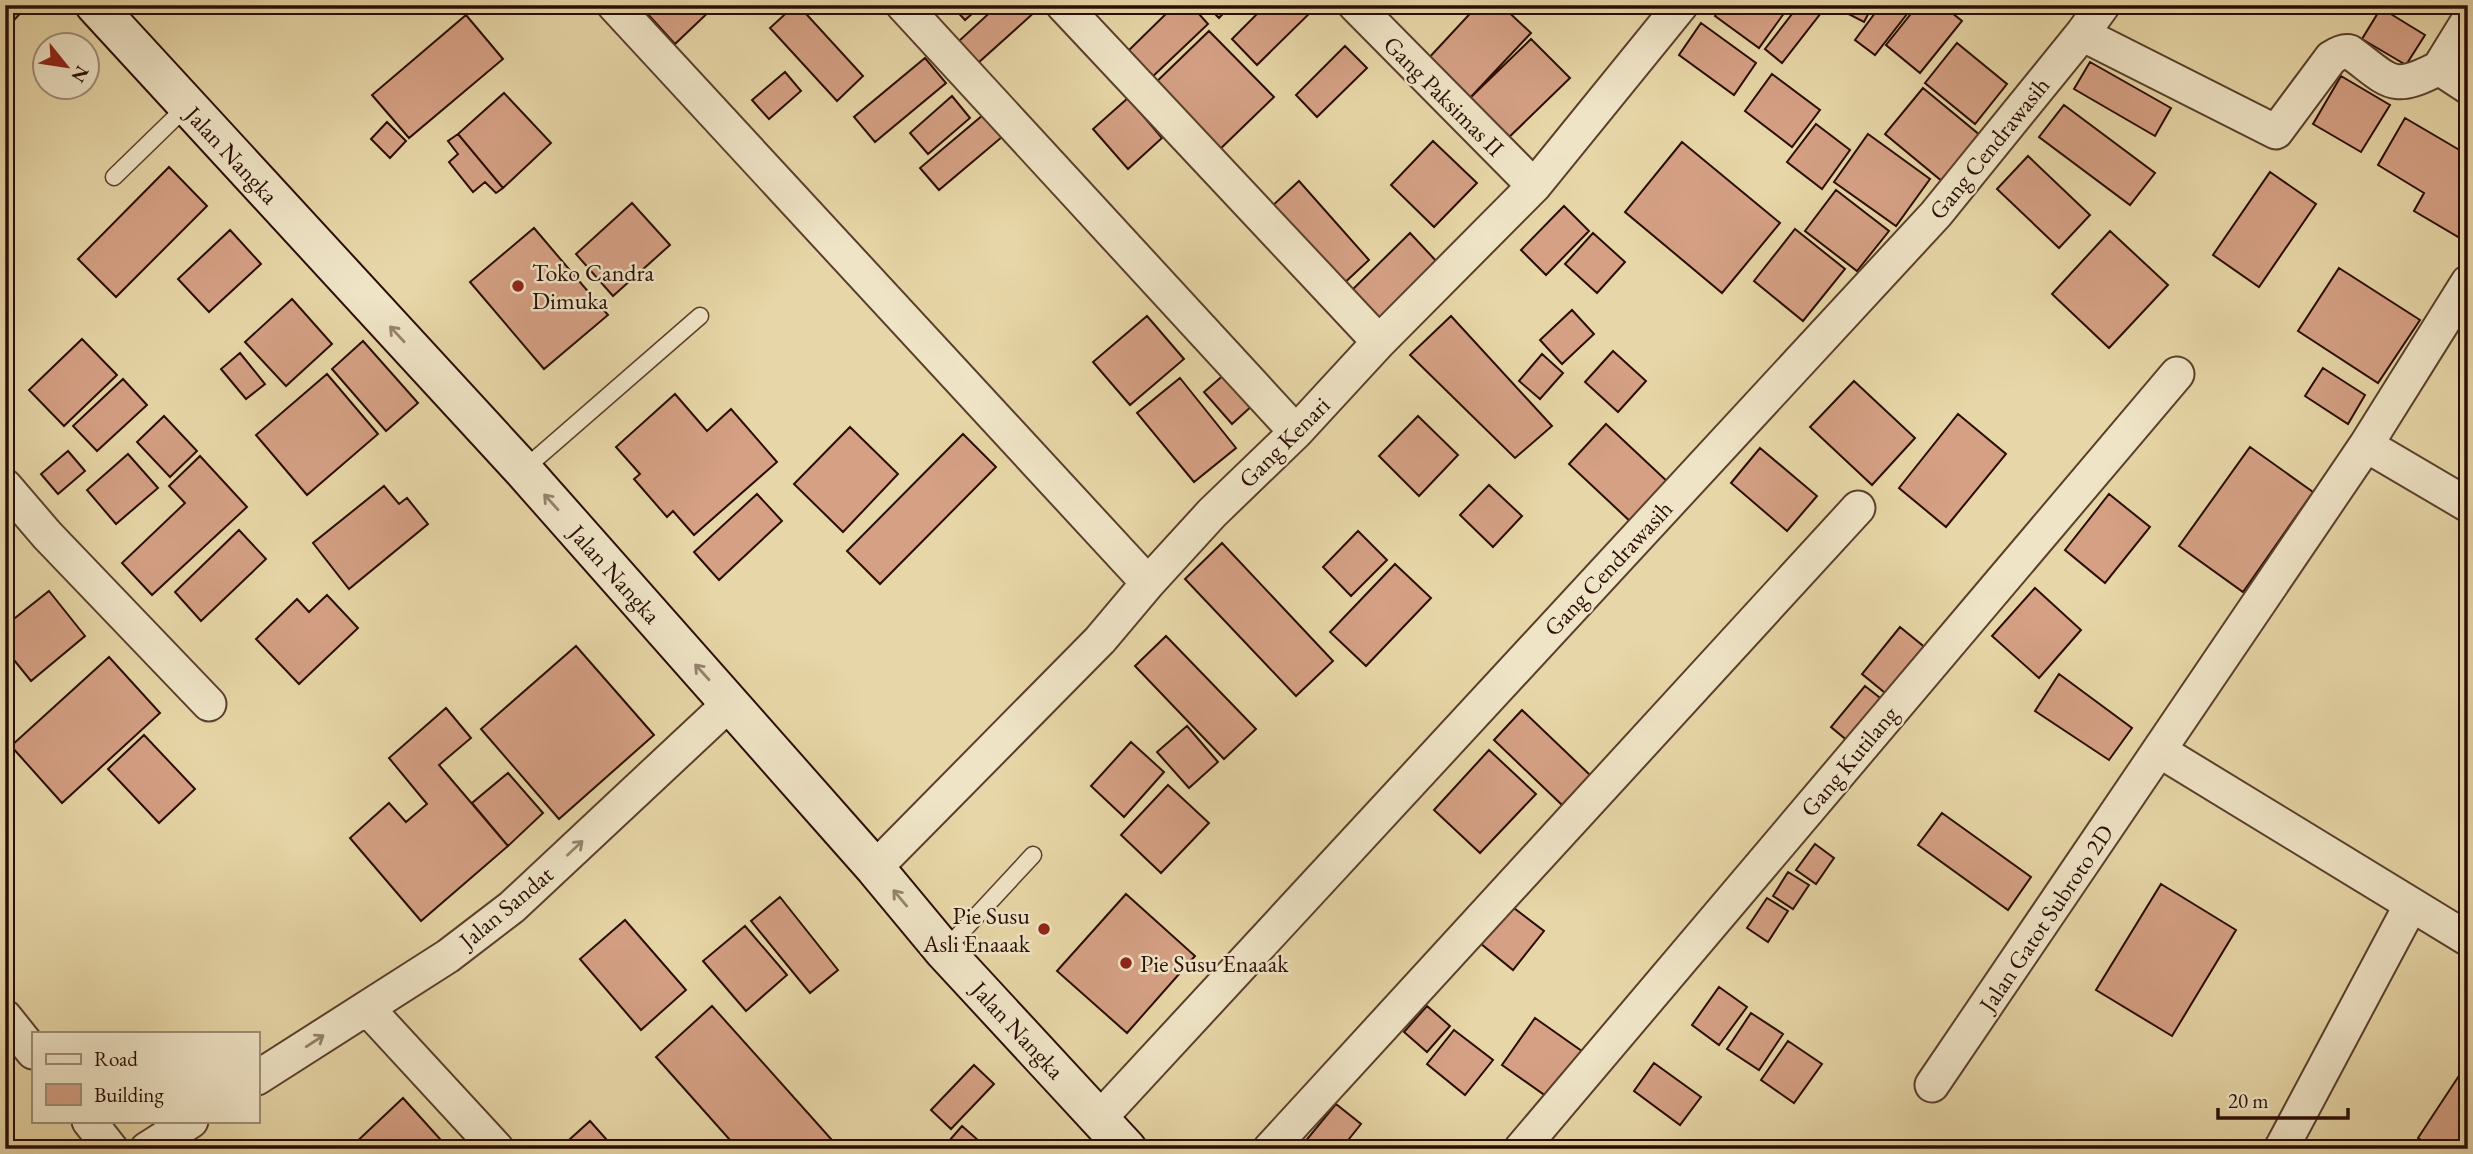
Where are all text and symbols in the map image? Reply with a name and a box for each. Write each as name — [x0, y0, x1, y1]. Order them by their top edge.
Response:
street label: Gang Paksimas II — [1377, 29, 1511, 163]
north arrow — [32, 32, 102, 102]
text: N — [65, 61, 95, 88]
street label: Gang Cendrawasih — [1922, 70, 2056, 226]
street label: Jalan Nangka — [177, 98, 286, 211]
place label: Toko Candra Dimuka — [532, 257, 654, 316]
marker: Toko Candra Dimuka — [510, 278, 526, 294]
one-way arrow — [389, 326, 406, 343]
street label: Gang Kenari — [1232, 390, 1336, 494]
one-way arrow — [543, 493, 559, 511]
street label: Gang Cendrawasih — [1537, 493, 1679, 643]
street label: Jalan Nangka — [561, 516, 668, 630]
one-way arrow — [694, 663, 710, 681]
street label: Gang Kutilang — [1793, 699, 1905, 823]
street label: Jalan Gatot Subroto 2D — [1971, 818, 2120, 1019]
one-way arrow — [566, 839, 583, 856]
street label: Jalan Sandat — [451, 858, 560, 957]
one-way arrow — [892, 890, 908, 908]
place label: Pie Susu Asli Enaaak — [922, 900, 1031, 959]
marker: Pie Susu Asli Enaaak — [1036, 921, 1052, 937]
place label: Pie Susu Enaaak — [1140, 948, 1289, 979]
marker: Pie Susu Enaaak — [1118, 955, 1134, 971]
street label: Jalan Nangka — [963, 973, 1072, 1086]
legend — [32, 1032, 259, 1122]
one-way arrow — [304, 1034, 324, 1048]
text: Road — [94, 1045, 138, 1072]
scale bar — [2218, 1077, 2347, 1121]
text: Building — [94, 1081, 164, 1108]
text: 20 m — [2228, 1087, 2269, 1114]

